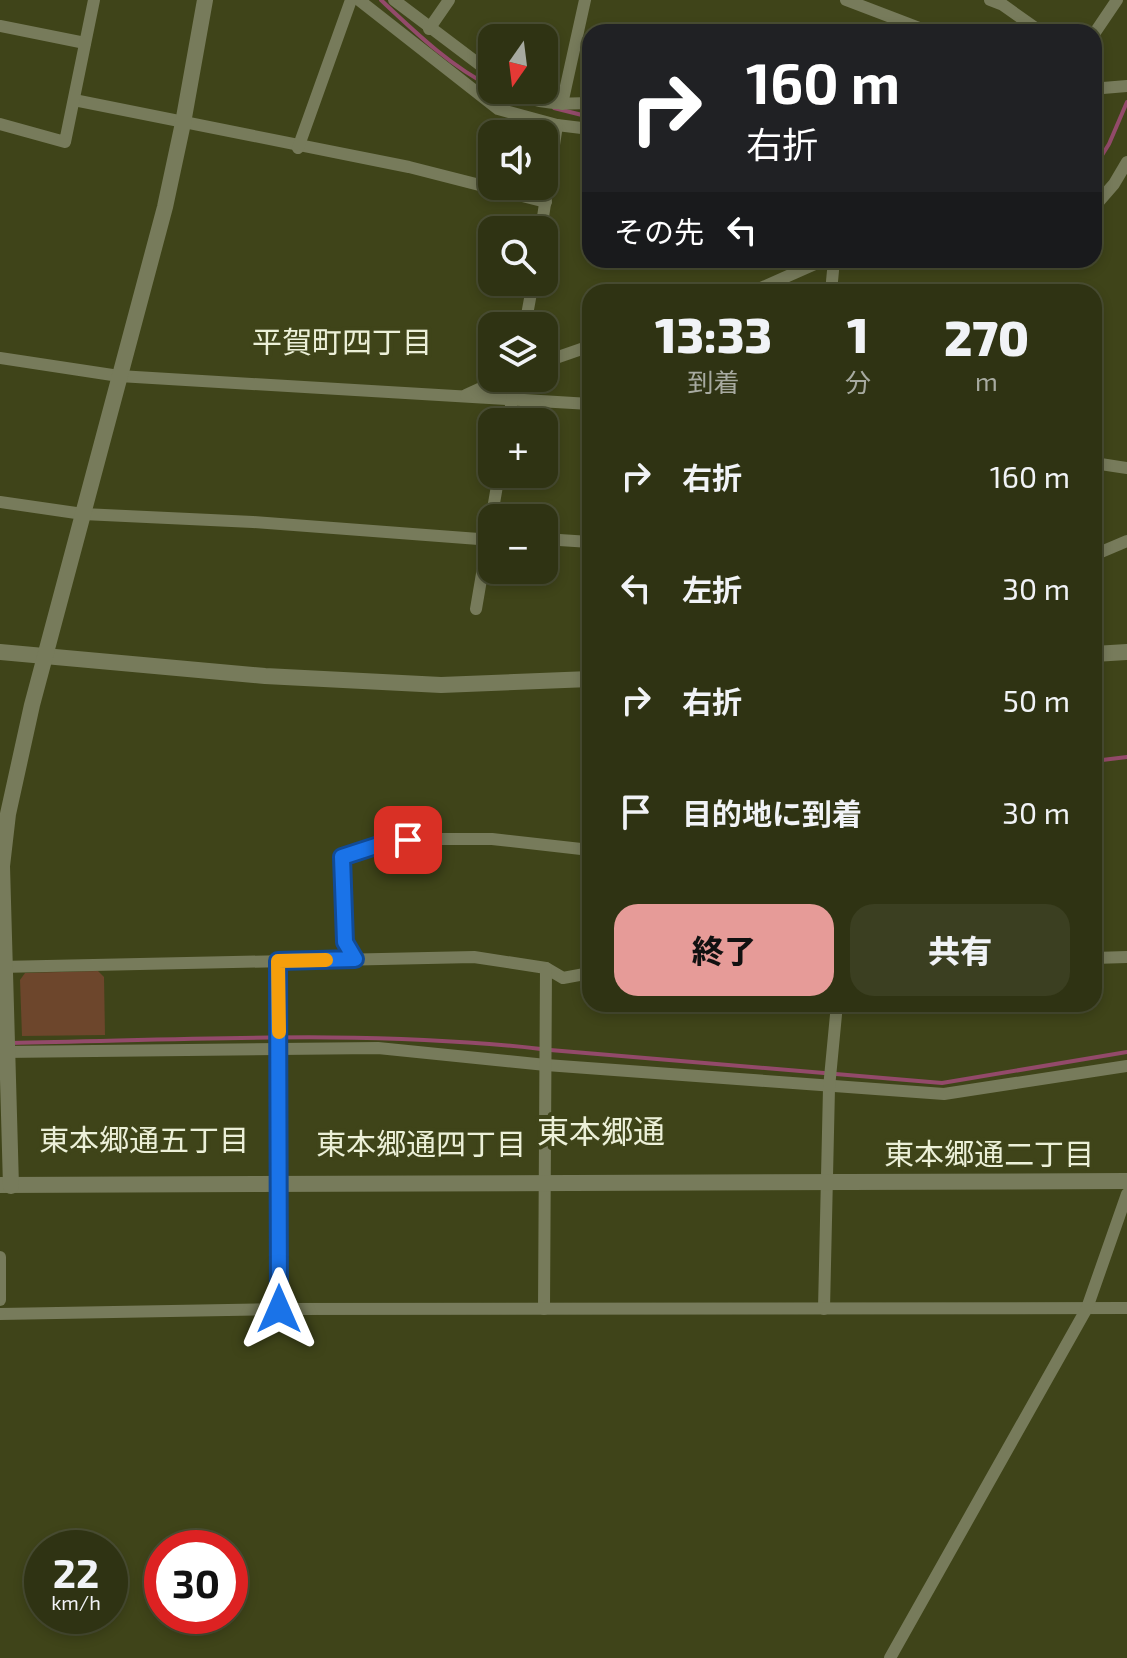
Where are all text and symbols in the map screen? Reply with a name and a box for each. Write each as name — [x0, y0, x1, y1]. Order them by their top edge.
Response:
north arrow — [478, 24, 558, 104]
map controls — [478, 24, 558, 584]
text: 160 m — [746, 48, 900, 115]
icon: right — [614, 56, 718, 160]
button: sound — [478, 120, 558, 200]
text: 右折 — [746, 122, 818, 165]
icon: left — [720, 208, 764, 252]
text: その先 — [614, 213, 704, 249]
button: search — [478, 216, 558, 296]
text: 13:33 — [655, 305, 772, 363]
text: 1 — [847, 305, 869, 363]
text: 270 — [944, 308, 1029, 366]
button: layers — [478, 312, 558, 392]
district label: 平賀町四丁目 — [252, 323, 432, 359]
text: m — [975, 365, 998, 396]
text: 到着 — [687, 366, 739, 397]
text: 分 — [845, 366, 871, 397]
button: + — [478, 408, 558, 488]
icon: right — [614, 454, 658, 498]
text: 160 m — [990, 458, 1070, 494]
text: 右折 — [682, 459, 742, 495]
button: − — [478, 504, 558, 584]
icon: left — [614, 566, 658, 610]
text: 30 m — [1002, 570, 1070, 606]
text: 左折 — [682, 571, 742, 607]
icon: right — [614, 678, 658, 722]
text: 50 m — [1003, 682, 1070, 718]
text: 右折 — [682, 683, 742, 719]
icon: arrive — [614, 790, 658, 834]
text: 30 m — [1002, 794, 1070, 830]
text: 目的地に到着 — [682, 795, 862, 831]
pin — [374, 806, 442, 874]
icon: arrive — [386, 818, 430, 862]
button: 終了 — [614, 904, 834, 996]
button: 共有 — [850, 904, 1070, 996]
district label: 東本郷通 — [537, 1111, 665, 1149]
district label: 東本郷通五丁目 — [39, 1121, 249, 1157]
district label: 東本郷通四丁目 — [316, 1125, 526, 1161]
district label: 東本郷通二丁目 — [884, 1135, 1094, 1171]
position arrow — [237, 1267, 321, 1351]
speed limit sign: 30 — [144, 1530, 248, 1634]
text: 22 — [53, 1548, 99, 1596]
text: km/h — [51, 1590, 101, 1614]

